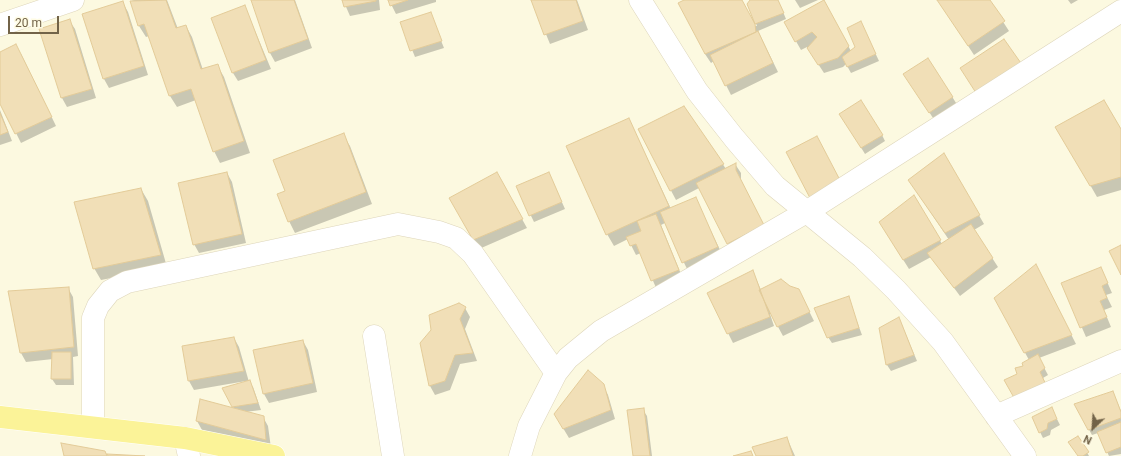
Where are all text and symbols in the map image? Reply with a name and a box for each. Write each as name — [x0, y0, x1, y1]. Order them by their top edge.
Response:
scale bar — [10, 8, 61, 34]
text: 20 m — [15, 16, 42, 30]
north arrow — [1073, 408, 1113, 448]
text: N — [1081, 432, 1094, 447]

